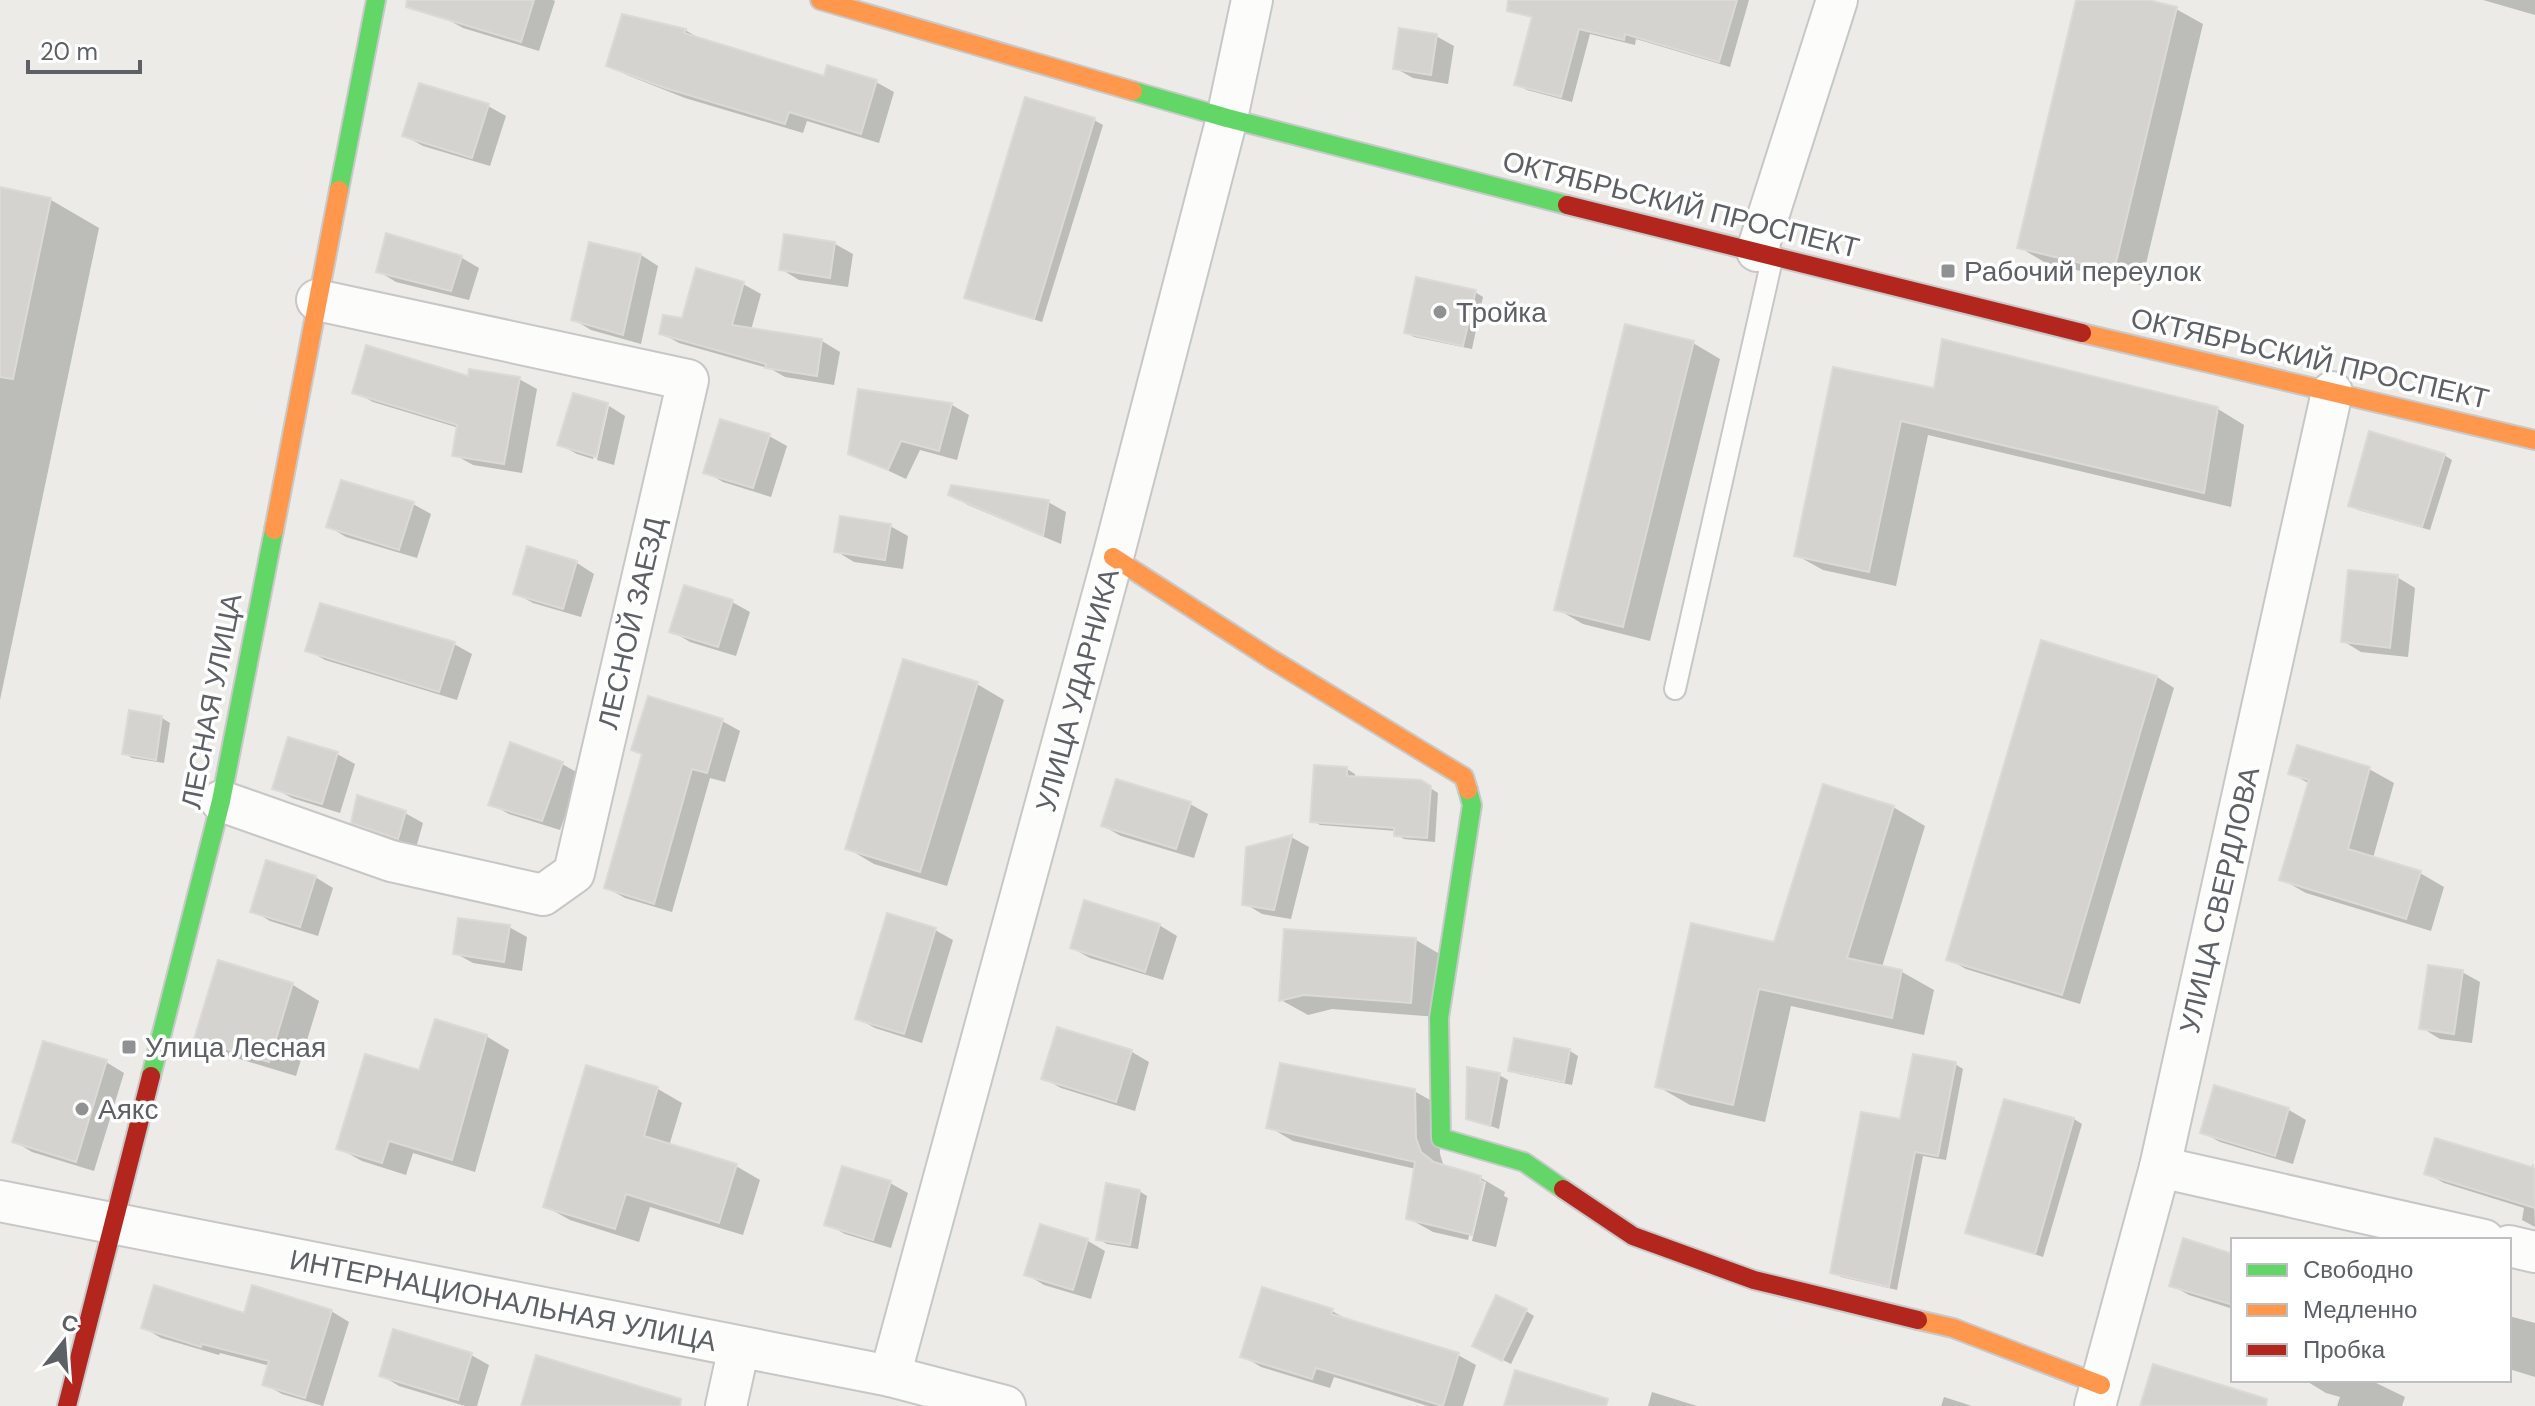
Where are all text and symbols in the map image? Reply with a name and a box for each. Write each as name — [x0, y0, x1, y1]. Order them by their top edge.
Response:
scale bar — [28, 24, 140, 74]
text: 20 m — [40, 36, 98, 67]
street label: ОКТЯБРЬСКИЙ ПРОСПЕКТ — [1499, 142, 1863, 267]
place label: Рабочий переулок — [1964, 253, 2202, 290]
marker: Рабочий переулок — [1939, 262, 1957, 280]
place label: Тройка — [1456, 294, 1547, 331]
street label: ОКТЯБРЬСКИЙ ПРОСПЕКТ — [2127, 299, 2492, 418]
marker: Тройка — [1431, 303, 1449, 321]
street label: ЛЕСНОЙ ЗАЕЗД — [589, 514, 674, 733]
street label: УЛИЦА УДАРНИКА — [1027, 564, 1128, 816]
street label: ЛЕСНАЯ УЛИЦА — [172, 590, 251, 812]
street label: УЛИЦА СВЕРДЛОВА — [2171, 763, 2268, 1037]
place label: Улица Лесная — [145, 1029, 326, 1066]
marker: Улица Лесная — [120, 1038, 138, 1056]
place label: Аякс — [98, 1091, 158, 1128]
marker: Аякс — [73, 1100, 91, 1118]
legend — [2231, 1238, 2511, 1382]
street label: ИНТЕРНАЦИОНАЛЬНАЯ УЛИЦА — [286, 1241, 720, 1360]
text: Свободно — [2303, 1254, 2413, 1285]
text: Медленно — [2303, 1294, 2417, 1325]
north arrow — [24, 1302, 104, 1382]
text: С — [58, 1307, 82, 1340]
text: Пробка — [2303, 1334, 2386, 1365]

